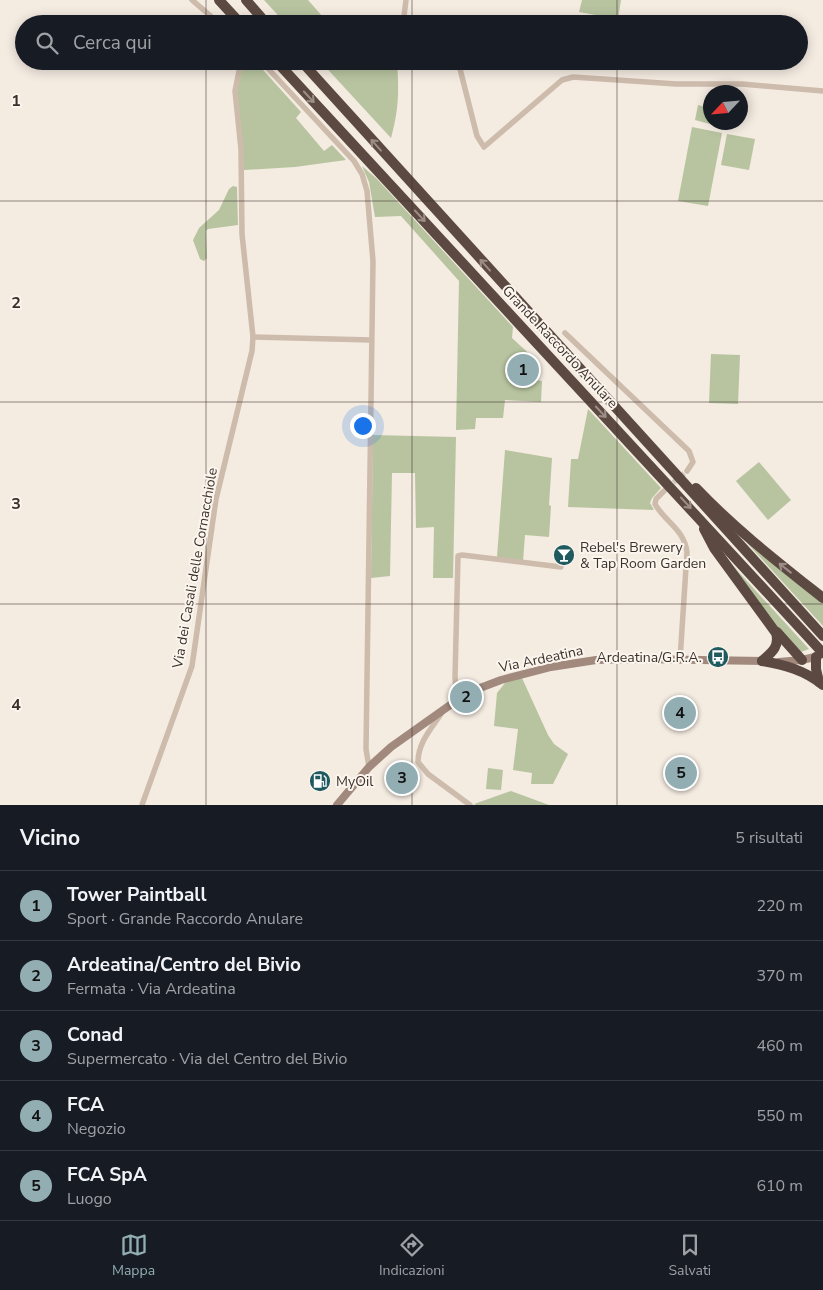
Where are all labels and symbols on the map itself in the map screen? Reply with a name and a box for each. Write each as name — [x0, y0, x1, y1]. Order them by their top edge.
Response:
north arrow — [703, 85, 748, 130]
text: 1 — [11, 90, 21, 112]
one-way arrow — [303, 91, 315, 103]
one-way arrow — [370, 138, 382, 151]
one-way arrow — [414, 209, 426, 222]
one-way arrow — [479, 259, 491, 272]
street label: Grande Raccordo Anulare — [498, 282, 622, 412]
text: 2 — [11, 292, 21, 314]
pin: 1 — [507, 351, 539, 389]
one-way arrow — [595, 405, 607, 418]
your location — [350, 413, 376, 439]
street label: Via dei Casali delle Cornacchiole — [168, 466, 222, 671]
text: 3 — [11, 493, 21, 515]
one-way arrow — [680, 497, 692, 510]
place label: Rebel's Brewery & Tap Room Garden — [580, 538, 706, 573]
bar icon: Rebel's Brewery & Tap Room Garden — [552, 543, 576, 567]
one-way arrow — [778, 562, 791, 573]
street label: Via Ardeatina — [496, 641, 585, 677]
bus stop icon: Ardeatina/G.R.A. — [706, 645, 730, 669]
place label: Ardeatina/G.R.A. — [597, 648, 702, 667]
pin: 2 — [450, 678, 482, 716]
text: 4 — [11, 694, 21, 716]
pin: 4 — [664, 694, 696, 732]
pin: 5 — [665, 754, 697, 792]
pin: 3 — [386, 759, 418, 797]
fuel station icon: MyOil — [308, 769, 332, 793]
place label: MyOil — [336, 772, 374, 791]

